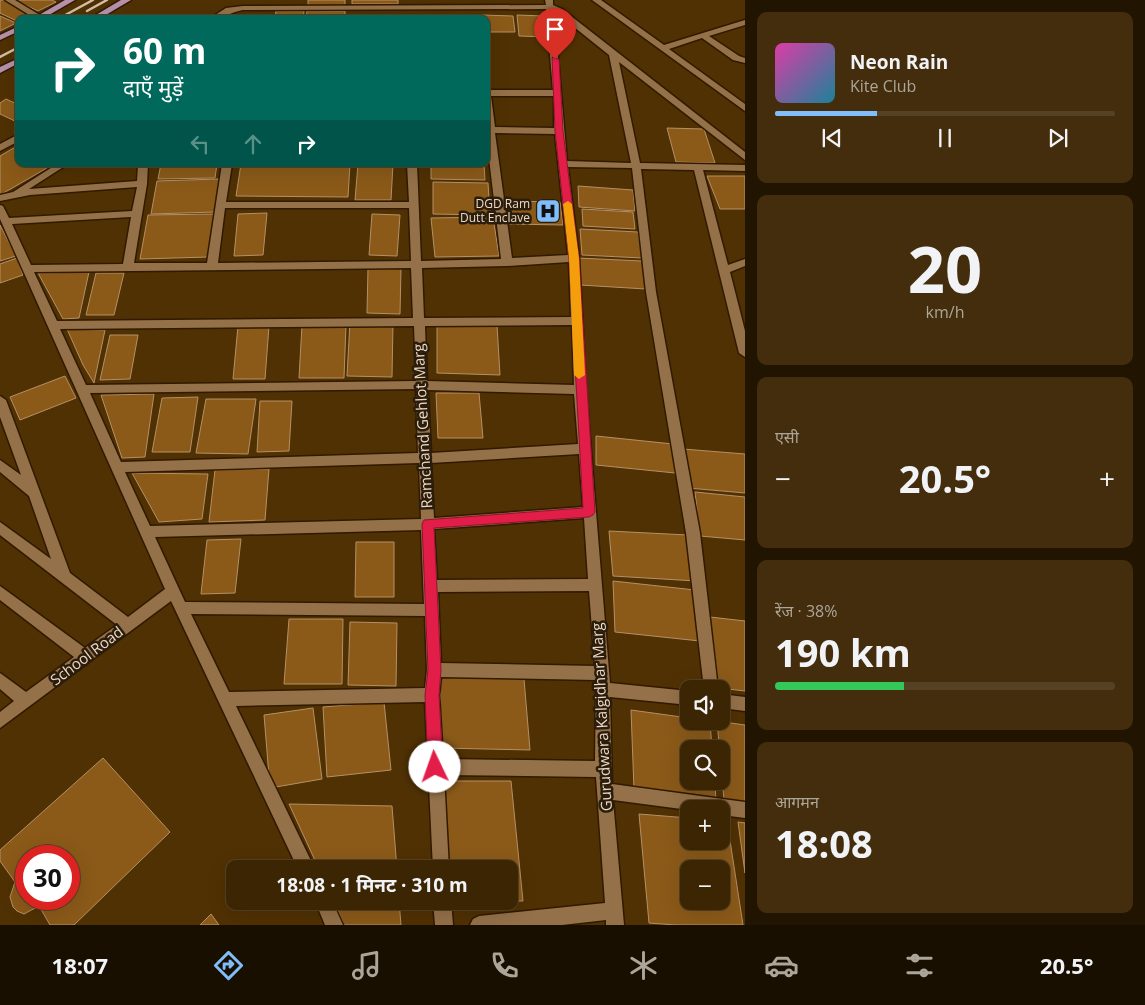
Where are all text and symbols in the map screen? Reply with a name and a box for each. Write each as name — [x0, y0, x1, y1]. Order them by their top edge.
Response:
pin — [534, 8, 576, 59]
icon: arrive — [541, 15, 569, 43]
text: 60 m — [123, 27, 206, 74]
icon: right — [40, 35, 105, 100]
text: Neon Rain — [850, 49, 948, 75]
text: दाएँ मुड़ें — [123, 72, 183, 102]
text: Kite Club — [850, 75, 916, 97]
icon: previous — [818, 124, 846, 152]
icon: pause — [931, 124, 959, 152]
icon: next — [1044, 124, 1072, 152]
icon: left — [186, 130, 214, 158]
icon: ahead — [239, 130, 267, 158]
icon: right — [292, 130, 320, 158]
place label: DGD Ram Dutt Enclave — [460, 195, 530, 226]
hospital icon: DGD Ram Dutt Enclave — [535, 198, 561, 224]
text: 20 — [908, 224, 982, 312]
text: km/h — [926, 301, 964, 323]
street label: Ramchand Gehlot Marg — [408, 343, 436, 509]
text: एसी — [775, 426, 799, 448]
text: 20.5° — [899, 452, 991, 504]
text: − — [775, 459, 791, 497]
text: + — [1099, 459, 1115, 497]
text: रेंज · 38% — [775, 600, 837, 622]
street label: School Road — [46, 621, 127, 689]
street label: Gurudwara Kalgidhar Marg — [586, 622, 616, 812]
text: 190 km — [775, 626, 911, 678]
map controls — [680, 680, 730, 910]
button: sound — [680, 680, 730, 730]
position arrow — [408, 740, 460, 792]
button: search — [680, 740, 730, 790]
text: आगमन — [775, 791, 819, 813]
button: + — [680, 800, 730, 850]
text: 18:08 — [775, 817, 873, 869]
speed limit sign: 30 — [15, 845, 80, 910]
button: − — [680, 860, 730, 910]
text: 18:08 · 1 मिनट · 310 m — [276, 872, 468, 898]
icon: directions — [211, 948, 246, 983]
icon: music — [349, 948, 384, 983]
icon: phone — [487, 948, 522, 983]
icon: climate — [626, 948, 661, 983]
icon: car — [764, 948, 799, 983]
icon: filters — [902, 948, 937, 983]
text: 18:07 — [52, 950, 108, 980]
text: 20.5° — [1040, 950, 1093, 980]

